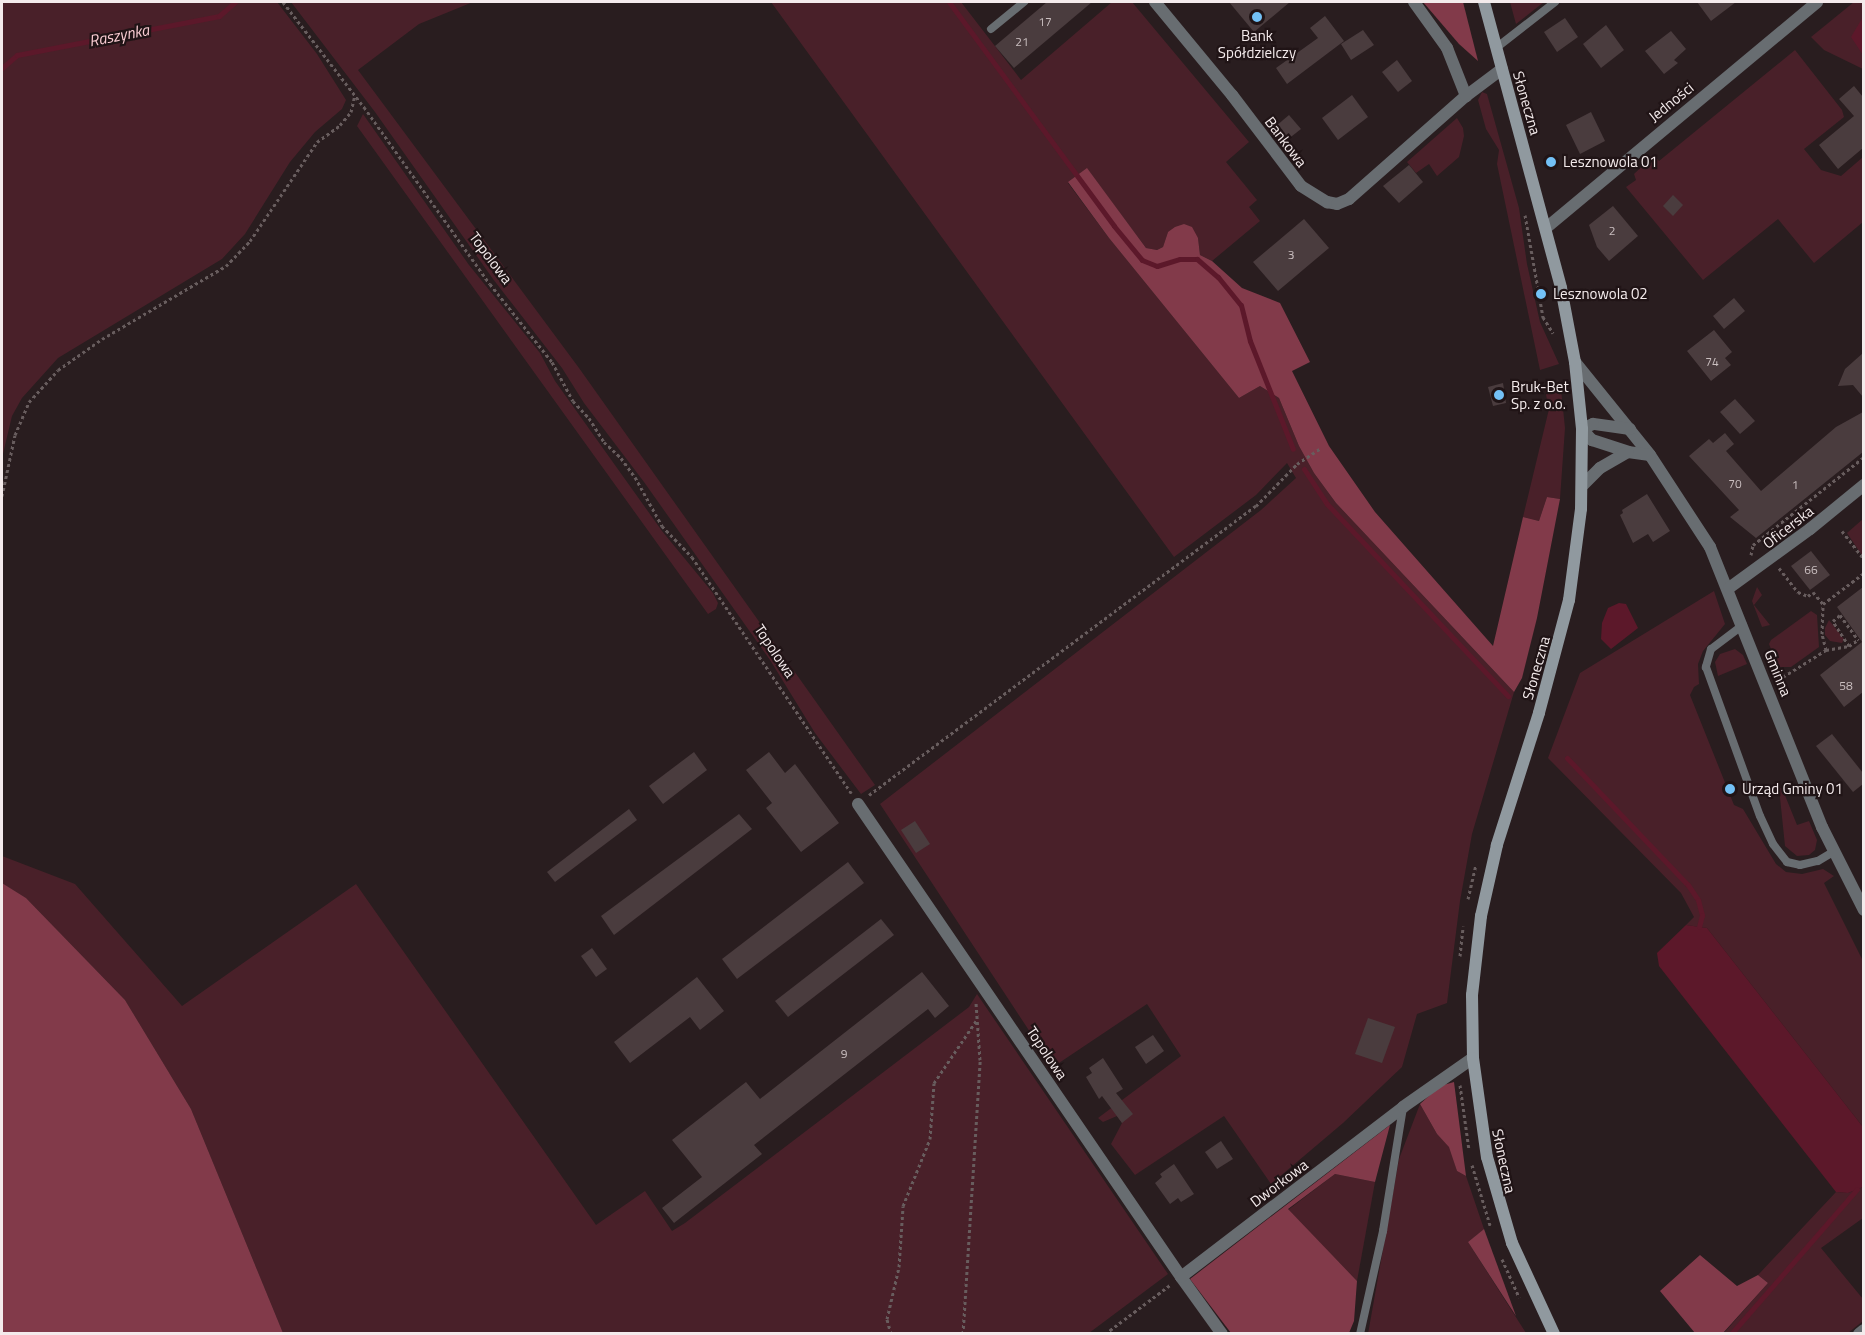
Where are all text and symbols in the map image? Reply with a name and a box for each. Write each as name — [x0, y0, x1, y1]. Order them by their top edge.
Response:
marker: Bank Spółdzielczy — [1250, 10, 1264, 24]
house number: 17 — [1038, 15, 1052, 29]
water label: Raszynka — [87, 20, 151, 50]
place label: Bank Spółdzielczy — [1218, 26, 1296, 61]
house number: 21 — [1015, 35, 1029, 49]
street label: Słoneczna — [1509, 69, 1545, 137]
street label: Jedności — [1645, 78, 1697, 126]
street label: Bankowa — [1261, 113, 1311, 171]
place label: Lesznowola 01 — [1563, 153, 1658, 171]
marker: Lesznowola 01 — [1544, 155, 1558, 169]
house number: 2 — [1609, 224, 1615, 238]
street label: Topolowa — [466, 228, 516, 288]
house number: 3 — [1288, 248, 1294, 262]
place label: Lesznowola 02 — [1553, 285, 1648, 303]
marker: Lesznowola 02 — [1534, 287, 1548, 301]
house number: 74 — [1705, 355, 1719, 369]
place label: Bruk-Bet Sp. z o.o. — [1511, 377, 1569, 412]
marker: Bruk-Bet Sp. z o.o. — [1492, 388, 1506, 402]
house number: 70 — [1728, 477, 1742, 491]
house number: 1 — [1792, 478, 1798, 492]
street label: Oficerska — [1759, 502, 1817, 552]
house number: 66 — [1804, 563, 1818, 577]
street label: Topolowa — [751, 621, 799, 681]
street label: Słoneczna — [1518, 634, 1554, 702]
street label: Gminna — [1761, 647, 1795, 699]
house number: 58 — [1839, 679, 1853, 693]
place label: Urząd Gminy 01 — [1742, 780, 1843, 798]
marker: Urząd Gminy 01 — [1723, 782, 1737, 796]
street label: Topolowa — [1023, 1023, 1071, 1083]
house number: 9 — [841, 1047, 847, 1061]
street label: Słoneczna — [1488, 1127, 1520, 1195]
street label: Dworkowa — [1246, 1155, 1312, 1211]

